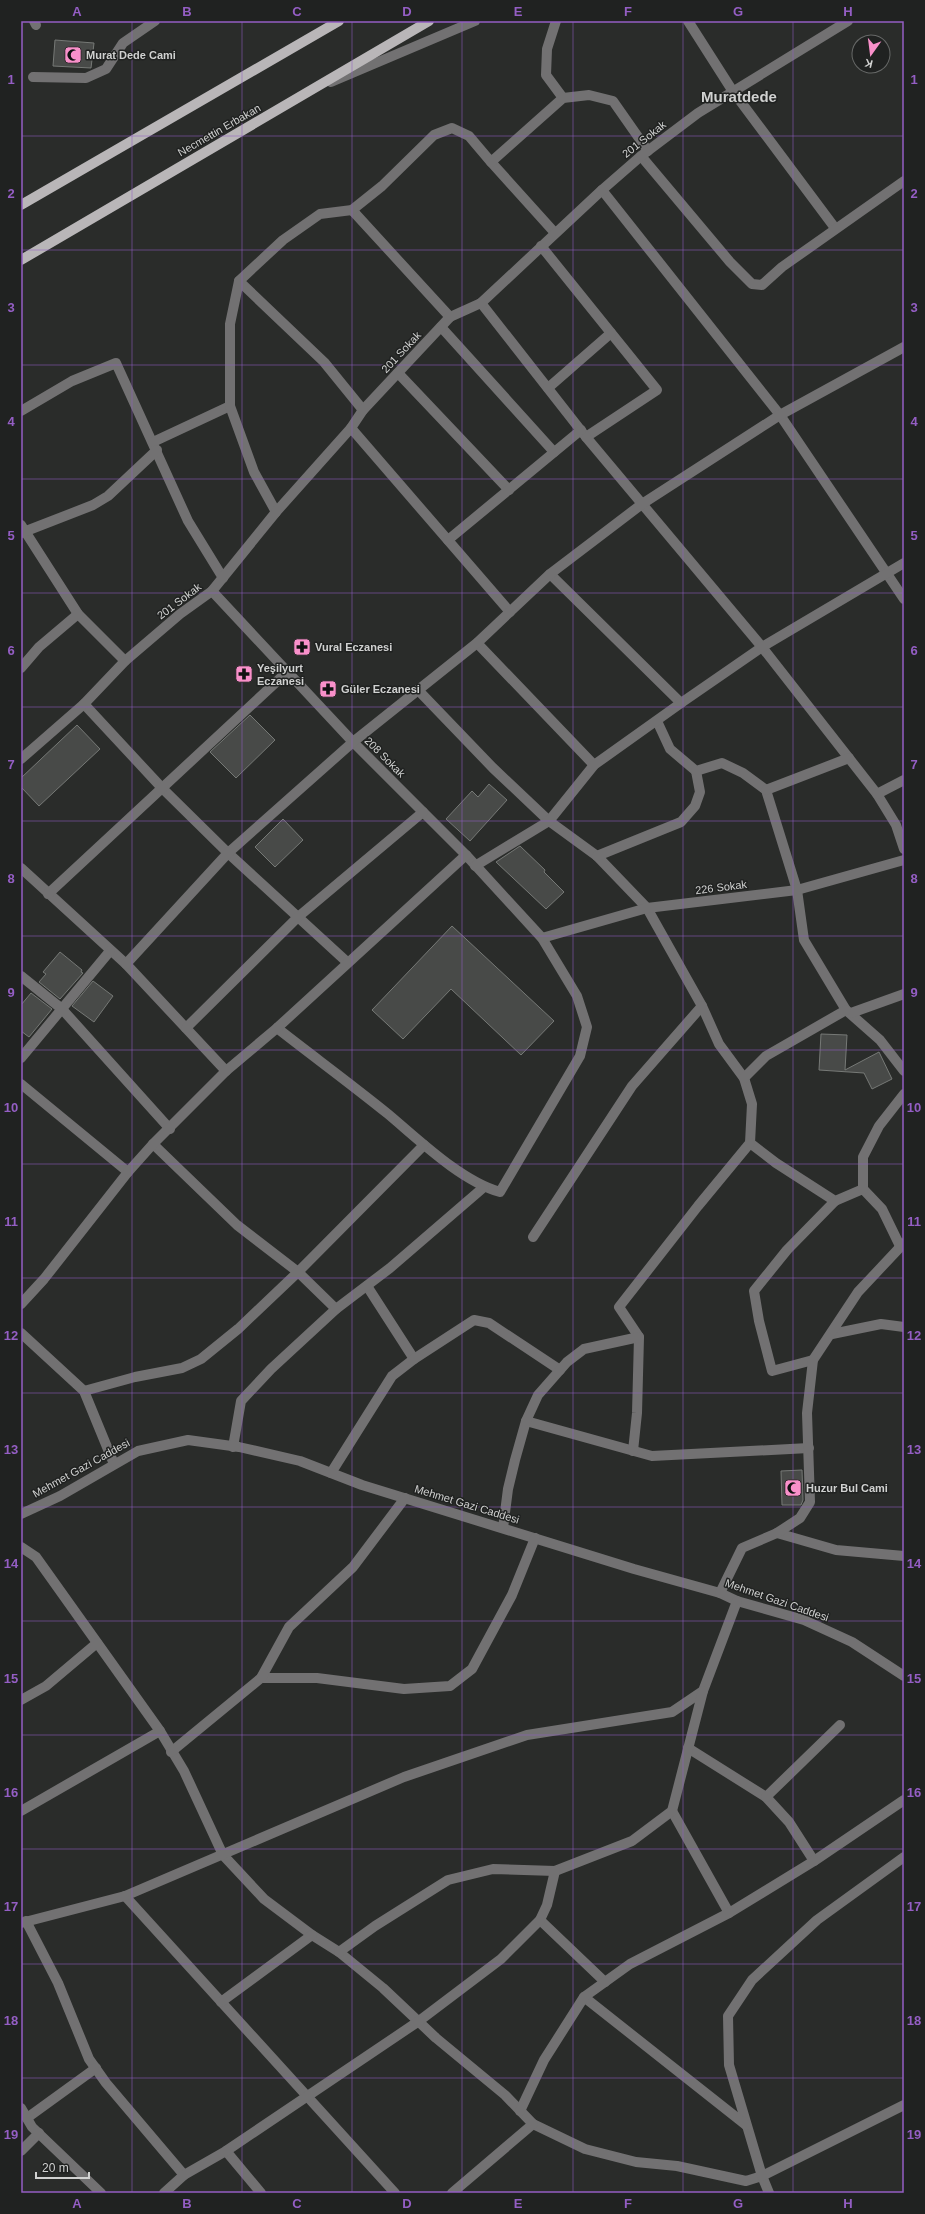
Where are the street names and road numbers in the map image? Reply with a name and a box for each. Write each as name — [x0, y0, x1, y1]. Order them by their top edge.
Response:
street label: Necmettin Erbakan — [175, 101, 263, 159]
street label: 201 Sokak — [620, 118, 669, 160]
street label: 201 Sokak — [379, 329, 423, 375]
street label: 201 Sokak — [155, 580, 204, 621]
street label: 208 Sokak — [362, 734, 408, 780]
street label: 226 Sokak — [694, 878, 748, 896]
street label: Mehmet Gazi Caddesi — [30, 1436, 132, 1500]
street label: Mehmet Gazi Caddesi — [413, 1482, 521, 1526]
street label: Mehmet Gazi Caddesi — [724, 1577, 830, 1623]

